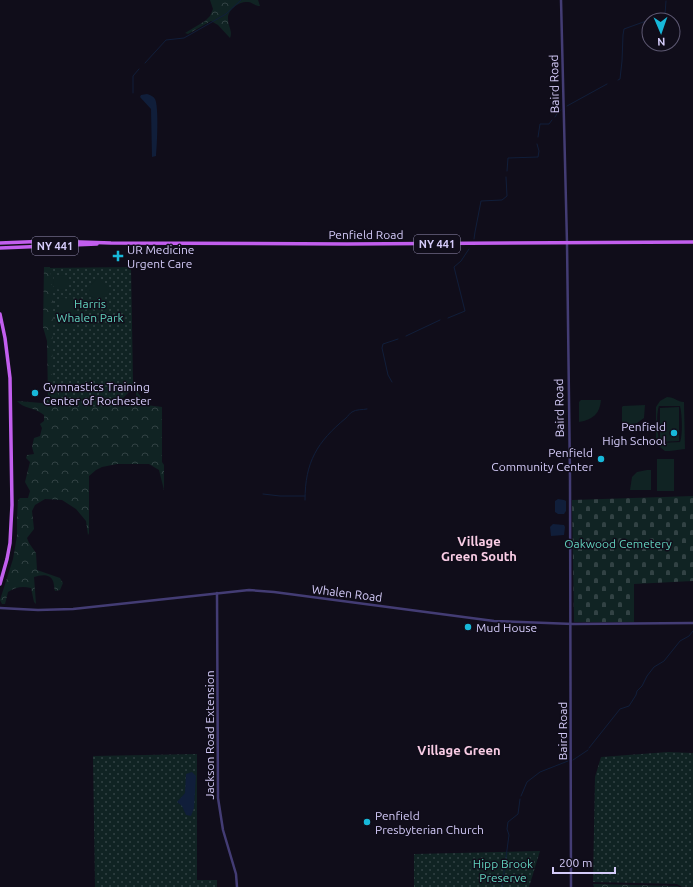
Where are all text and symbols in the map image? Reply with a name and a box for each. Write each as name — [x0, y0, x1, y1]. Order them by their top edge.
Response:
north arrow — [641, 12, 681, 52]
text: N — [657, 36, 666, 48]
street label: Baird Road — [547, 55, 561, 113]
street label: Penfield Road — [328, 228, 404, 241]
road number: NY 441 — [414, 235, 460, 253]
road number: NY 441 — [32, 237, 78, 255]
place label: UR Medicine Urgent Care — [127, 243, 194, 270]
marker: UR Medicine Urgent Care — [112, 250, 124, 262]
park label: Harris Whalen Park — [56, 297, 124, 324]
street label: Baird Road — [552, 379, 566, 437]
place label: Gymnastics Training Center of Rochester — [43, 380, 152, 407]
marker: Gymnastics Training Center of Rochester — [30, 388, 40, 398]
place label: Penfield High School — [602, 420, 666, 447]
marker: Penfield High School — [669, 428, 679, 438]
place label: Penfield Community Center — [491, 446, 593, 473]
marker: Penfield Community Center — [596, 454, 606, 464]
district label: Village Green South — [441, 534, 517, 563]
park label: Oakwood Cemetery — [564, 537, 672, 550]
street label: Whalen Road — [311, 582, 383, 604]
place label: Mud House — [476, 621, 537, 634]
marker: Mud House — [463, 622, 473, 632]
street label: Jackson Road Extension — [203, 670, 216, 800]
street label: Baird Road — [556, 702, 569, 760]
district label: Village Green — [417, 743, 501, 757]
place label: Penfield Presbyterian Church — [375, 809, 484, 836]
marker: Penfield Presbyterian Church — [362, 817, 372, 827]
scale bar — [553, 849, 615, 875]
text: 200 m — [559, 856, 592, 869]
park label: Hipp Brook Preserve — [473, 857, 533, 884]

